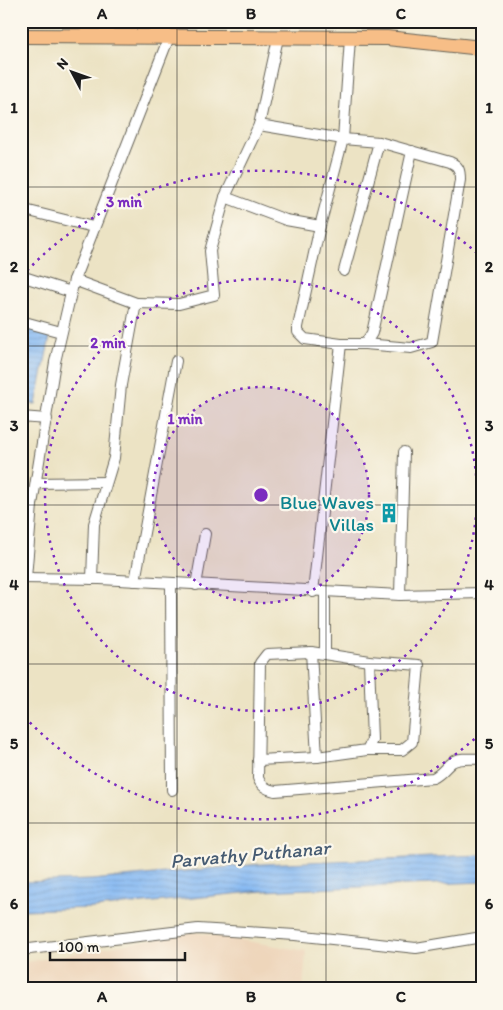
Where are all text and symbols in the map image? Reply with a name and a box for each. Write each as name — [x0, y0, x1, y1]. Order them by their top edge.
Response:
text: A — [96, 4, 108, 23]
text: B — [246, 4, 257, 23]
text: C — [396, 4, 407, 23]
north arrow — [48, 48, 98, 98]
text: N — [53, 55, 72, 73]
text: 1 — [10, 98, 18, 117]
text: 1 — [485, 98, 493, 117]
text: 3 min — [106, 193, 143, 211]
text: 2 — [10, 257, 19, 276]
text: 2 — [485, 257, 494, 276]
text: 2 min — [90, 334, 127, 352]
text: 1 min — [168, 410, 203, 428]
text: 3 — [10, 416, 19, 435]
text: 3 — [485, 416, 494, 435]
centre of rings — [252, 486, 270, 504]
place label: Blue Waves Villas — [280, 491, 374, 536]
building icon: Blue Waves Villas — [378, 502, 400, 524]
text: 4 — [9, 575, 19, 594]
text: 4 — [484, 575, 494, 594]
text: 5 — [10, 734, 19, 753]
text: 5 — [485, 734, 494, 753]
water label: Parvathy Puthanar — [169, 835, 333, 873]
text: 6 — [10, 894, 19, 913]
text: 6 — [485, 894, 494, 913]
scale bar — [50, 930, 185, 962]
text: 100 m — [58, 938, 100, 956]
text: A — [96, 987, 108, 1006]
text: B — [246, 987, 257, 1006]
text: C — [396, 987, 407, 1006]

